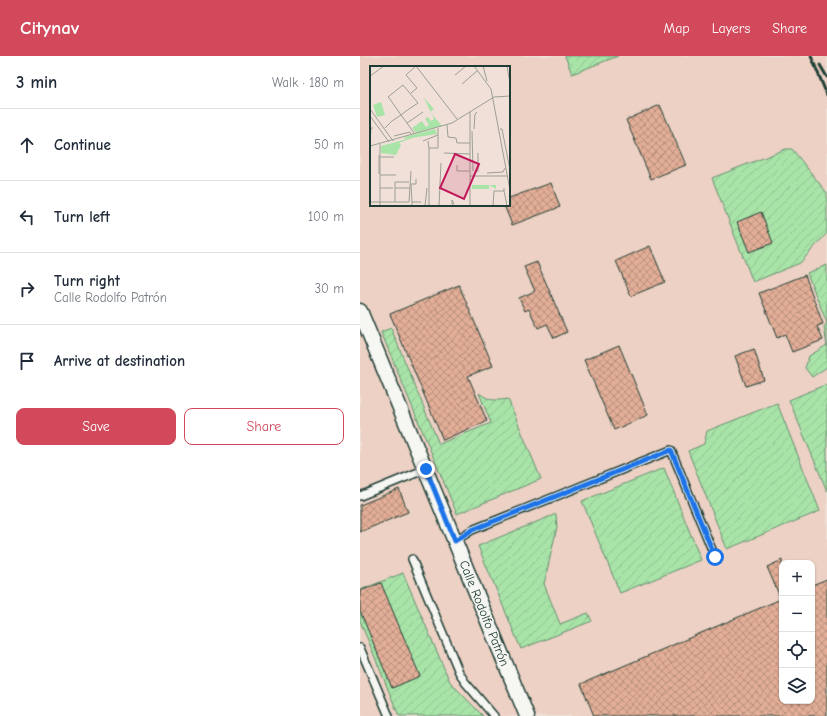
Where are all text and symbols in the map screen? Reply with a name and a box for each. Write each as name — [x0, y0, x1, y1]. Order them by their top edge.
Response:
text: Citynav — [20, 17, 79, 39]
text: Map — [663, 20, 690, 37]
text: Layers — [712, 20, 750, 37]
text: Share — [772, 20, 807, 37]
inset map — [370, 66, 510, 206]
text: 3 min — [16, 73, 57, 92]
text: Walk · 180 m — [272, 75, 344, 90]
icon: ahead — [16, 134, 38, 156]
text: Continue — [54, 136, 111, 154]
text: 50 m — [314, 137, 344, 152]
icon: left — [16, 206, 38, 228]
text: Turn left — [54, 208, 110, 226]
text: 100 m — [308, 209, 344, 224]
text: Turn right — [54, 272, 120, 290]
icon: right — [16, 278, 38, 300]
text: 30 m — [314, 281, 344, 296]
text: Calle Rodolfo Patrón — [54, 290, 167, 305]
icon: arrive — [16, 350, 38, 372]
text: Arrive at destination — [54, 352, 185, 370]
button: Save — [16, 408, 176, 445]
button: Share — [184, 408, 344, 445]
route end — [417, 460, 435, 478]
route start — [706, 548, 724, 566]
street label: Calle Rodolfo Patrón — [456, 558, 513, 668]
map controls — [779, 560, 815, 704]
button: + — [779, 560, 815, 596]
button: − — [779, 596, 815, 632]
button: locate — [779, 632, 815, 668]
button: layers — [779, 668, 815, 704]

